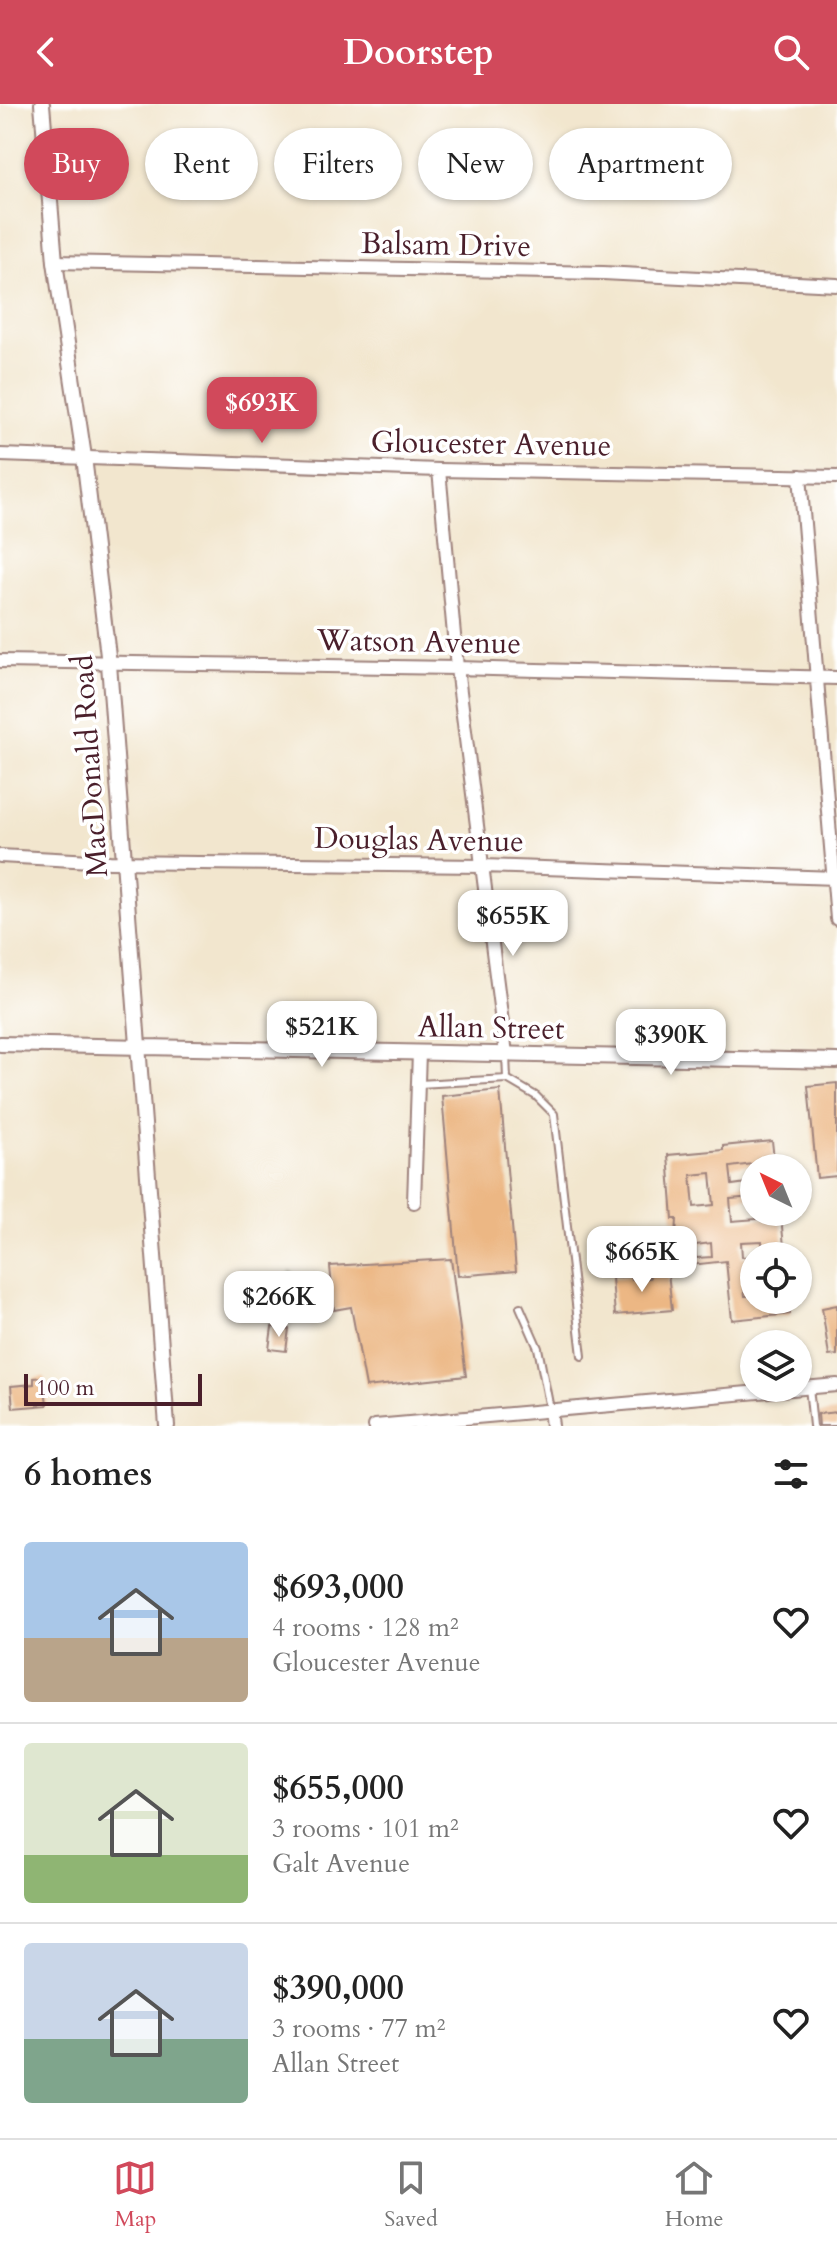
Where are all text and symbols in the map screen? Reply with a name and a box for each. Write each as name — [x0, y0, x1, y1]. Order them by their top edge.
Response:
text: Doorstep — [343, 28, 494, 77]
icon: back — [24, 30, 68, 74]
icon: search — [769, 30, 813, 74]
chip: Buy — [24, 128, 129, 200]
chip: Rent — [145, 128, 258, 200]
chip: Filters — [274, 128, 402, 200]
chip: New — [418, 128, 533, 200]
chip: Apartment — [549, 128, 732, 200]
street label: Balsam Drive — [361, 223, 531, 267]
pin: $693K — [206, 377, 318, 445]
text: $693K — [225, 385, 299, 420]
street label: Gloucester Avenue — [370, 421, 612, 467]
street label: Watson Avenue — [316, 620, 521, 664]
street label: MacDonald Road — [62, 653, 118, 879]
street label: Douglas Avenue — [314, 818, 524, 862]
pin: $655K — [457, 890, 569, 958]
text: $655K — [476, 898, 550, 933]
pin: $521K — [266, 1001, 378, 1069]
street label: Allan Street — [417, 1006, 565, 1050]
text: $521K — [285, 1009, 359, 1044]
pin: $390K — [615, 1009, 727, 1077]
text: $390K — [634, 1017, 708, 1052]
north arrow — [740, 1154, 812, 1226]
map controls — [740, 1154, 812, 1402]
pin: $665K — [586, 1226, 698, 1294]
text: $665K — [605, 1234, 679, 1269]
button: locate — [740, 1242, 812, 1314]
pin: $266K — [223, 1271, 335, 1339]
text: $266K — [242, 1279, 316, 1314]
button: layers — [740, 1330, 812, 1402]
scale bar — [24, 1370, 202, 1406]
text: 100 m — [36, 1373, 94, 1403]
text: 6 homes — [24, 1451, 152, 1497]
icon: filters — [769, 1452, 813, 1496]
text: $693,000 — [272, 1564, 404, 1610]
icon: home — [88, 1574, 184, 1670]
icon: heart — [769, 1600, 813, 1644]
text: 4 rooms · 128 m² — [272, 1610, 459, 1645]
text: Gloucester Avenue — [272, 1645, 481, 1680]
text: $655,000 — [272, 1765, 404, 1811]
icon: home — [88, 1775, 184, 1871]
icon: heart — [769, 1801, 813, 1845]
text: 3 rooms · 101 m² — [272, 1811, 459, 1846]
text: Galt Avenue — [272, 1846, 410, 1881]
text: $390,000 — [272, 1965, 404, 2011]
icon: home — [88, 1975, 184, 2071]
icon: heart — [769, 2001, 813, 2045]
text: 3 rooms · 77 m² — [272, 2011, 445, 2046]
text: Allan Street — [272, 2046, 399, 2081]
tab: Map — [113, 2156, 157, 2234]
tab: Saved — [384, 2156, 438, 2234]
tab: Home — [665, 2156, 724, 2234]

